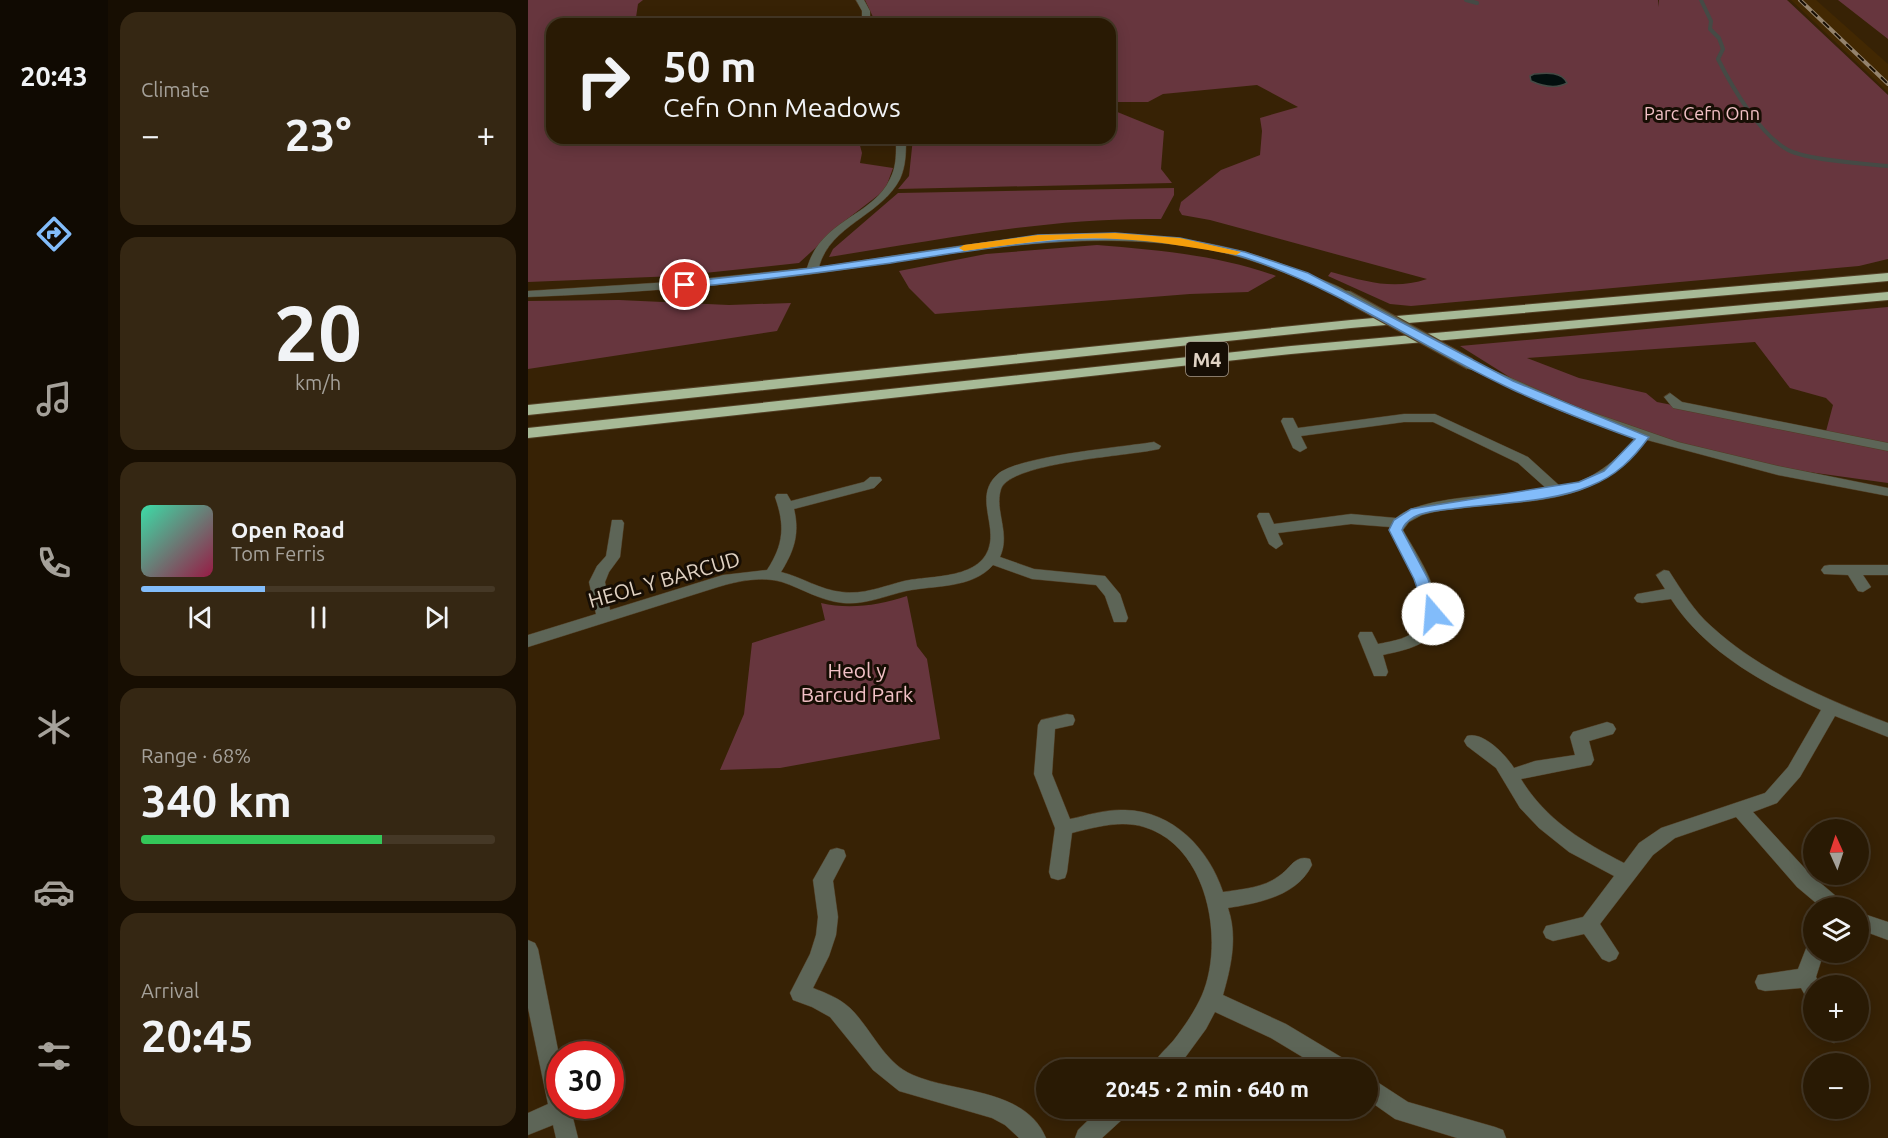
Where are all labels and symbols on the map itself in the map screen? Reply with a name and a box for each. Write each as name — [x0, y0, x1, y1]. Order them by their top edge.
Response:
park label: Parc Cefn Onn — [1644, 103, 1760, 123]
pin — [659, 259, 710, 310]
road number: M4 — [1186, 342, 1228, 376]
street label: HEOL Y BARCUD — [585, 546, 743, 612]
position arrow — [1401, 582, 1465, 646]
park label: Heol y Barcud Park — [801, 658, 914, 706]
north arrow — [1803, 819, 1869, 885]
speed limit sign: 30 — [546, 1041, 624, 1119]

